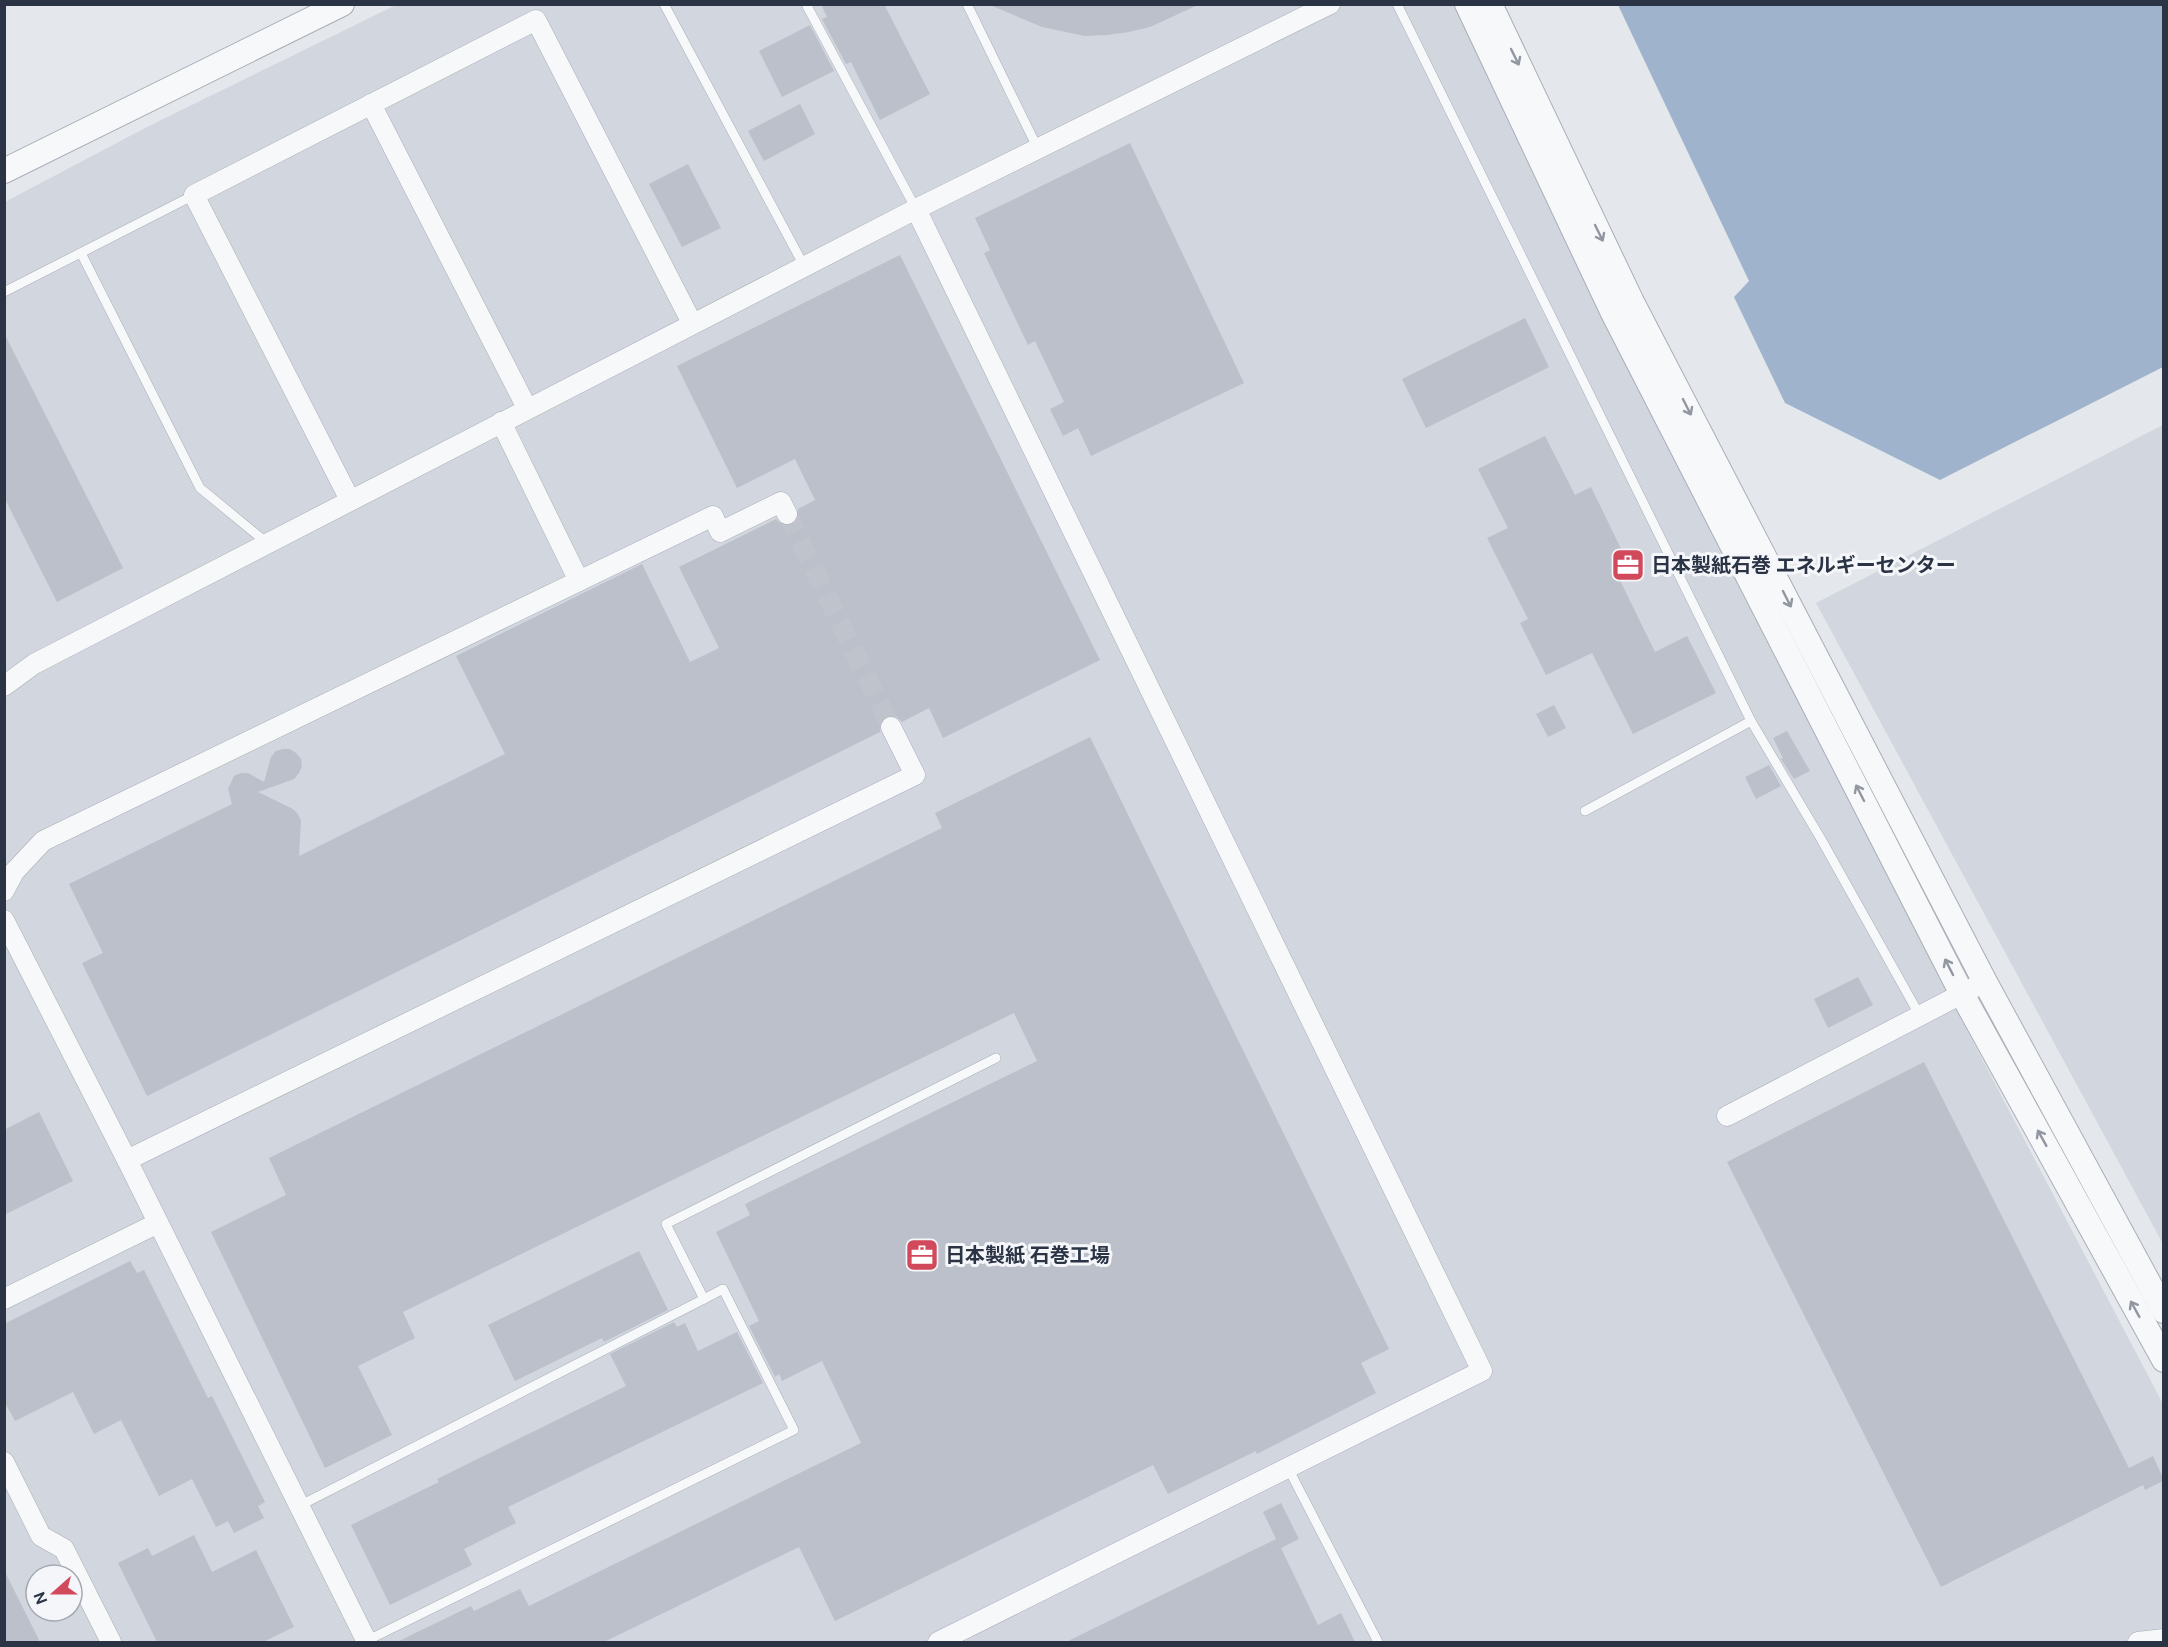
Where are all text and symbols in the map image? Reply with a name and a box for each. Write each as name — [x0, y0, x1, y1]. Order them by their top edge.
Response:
one-way arrow — [1510, 48, 1522, 66]
one-way arrow — [1594, 224, 1606, 242]
one-way arrow — [1682, 398, 1693, 416]
office icon: 日本製紙石巻 エネルギーセンター — [1610, 547, 1646, 583]
place label: 日本製紙石巻 エネルギーセンター — [1651, 553, 1956, 576]
one-way arrow — [1781, 590, 1793, 608]
one-way arrow — [1853, 785, 1865, 803]
one-way arrow — [1942, 958, 1954, 976]
one-way arrow — [2036, 1130, 2048, 1147]
office icon: 日本製紙 石巻工場 — [904, 1237, 940, 1273]
place label: 日本製紙 石巻工場 — [945, 1243, 1110, 1266]
one-way arrow — [2129, 1301, 2141, 1318]
north arrow — [24, 1563, 84, 1623]
text: N — [29, 1590, 51, 1607]

